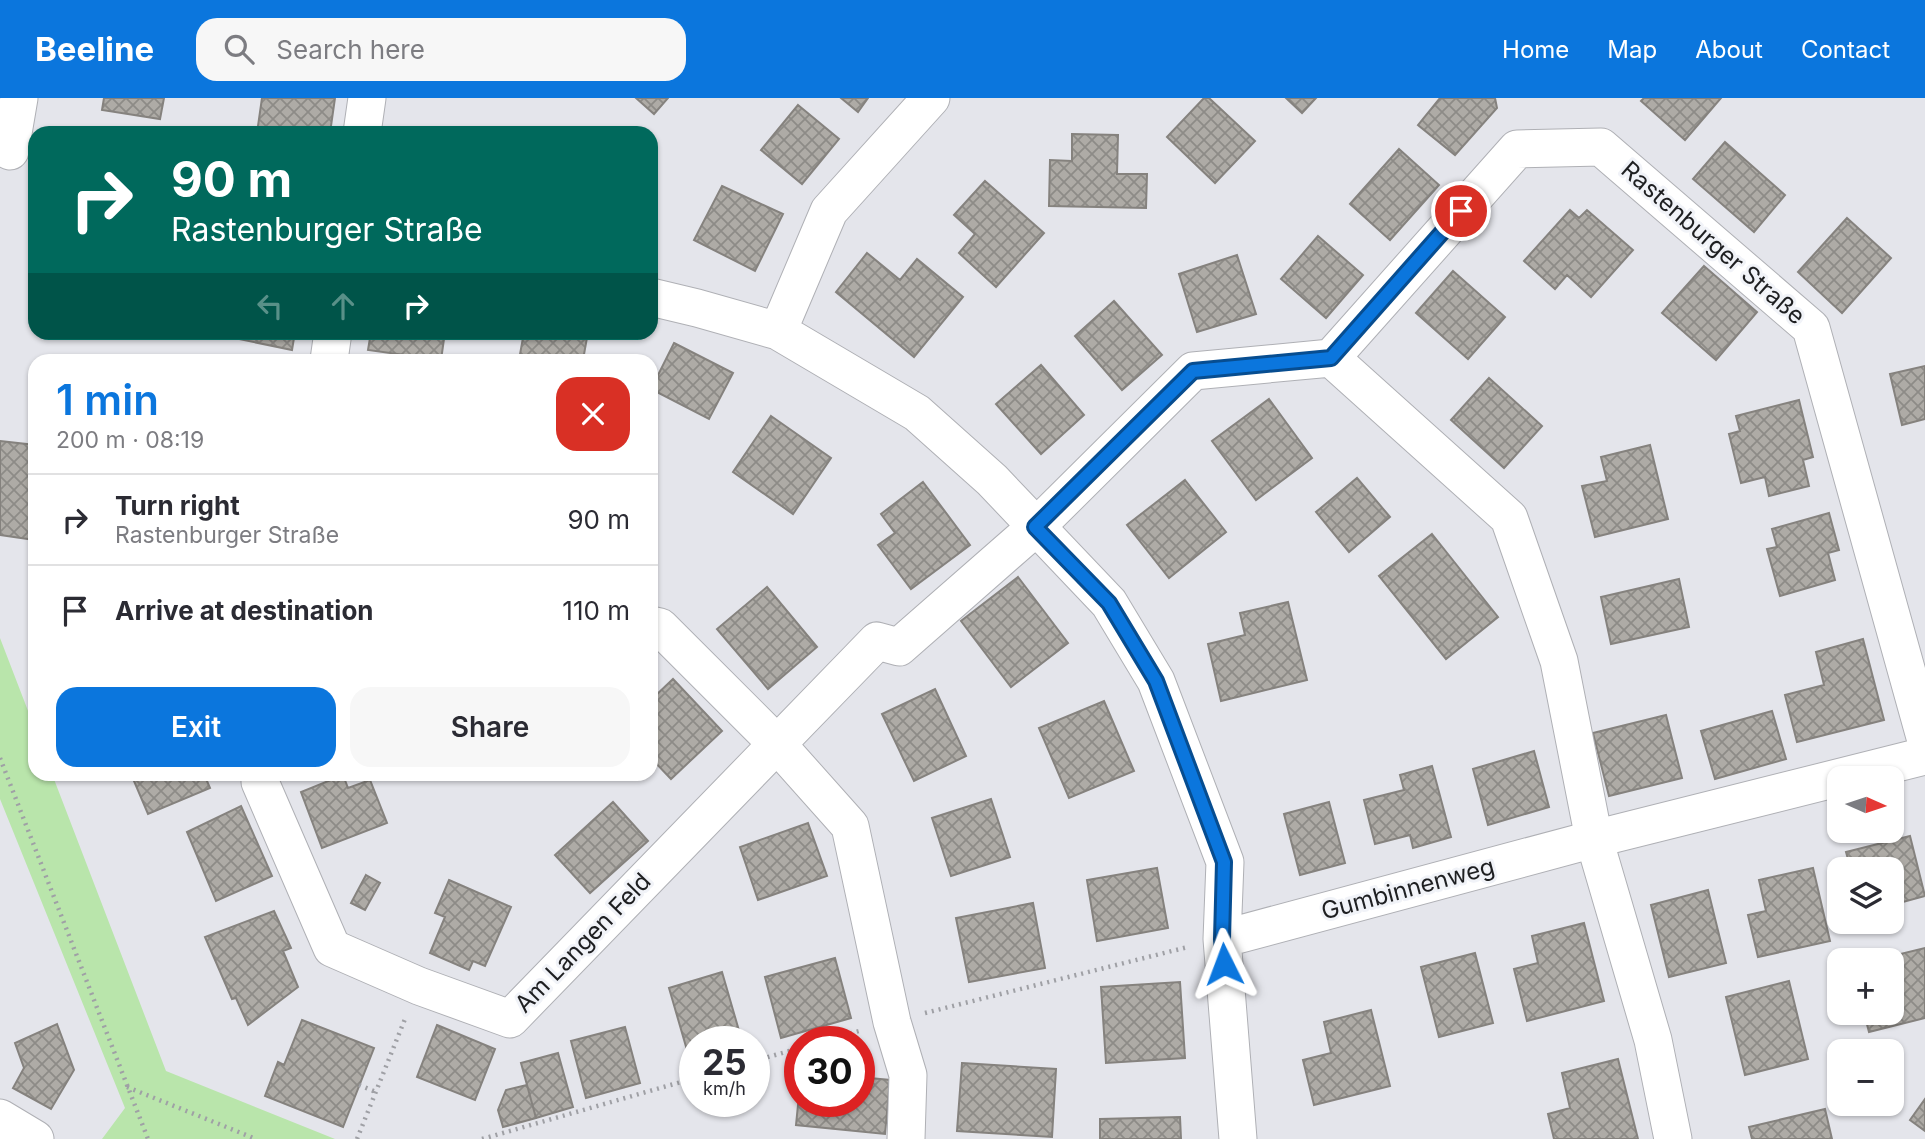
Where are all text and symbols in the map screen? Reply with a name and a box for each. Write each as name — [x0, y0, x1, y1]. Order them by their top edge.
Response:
search box — [196, 18, 686, 81]
text: Beeline — [35, 29, 154, 69]
icon: search — [220, 30, 258, 68]
text: Search here — [276, 34, 425, 65]
text: Home — [1502, 35, 1569, 64]
text: Map — [1607, 35, 1657, 64]
text: About — [1695, 35, 1763, 64]
text: Contact — [1801, 35, 1890, 64]
text: 90 m — [171, 150, 292, 209]
icon: right — [56, 154, 147, 245]
street label: Rastenburger Straße — [1616, 155, 1811, 330]
pin — [1431, 181, 1491, 241]
icon: arrive — [1442, 192, 1480, 230]
text: Rastenburger Straße — [171, 210, 483, 249]
icon: left — [251, 287, 289, 325]
icon: ahead — [324, 287, 362, 325]
icon: right — [397, 287, 435, 325]
text: 1 min — [56, 374, 159, 425]
button: close — [556, 377, 630, 451]
text: 200 m · 08:19 — [56, 426, 204, 454]
text: Turn right — [115, 490, 240, 521]
icon: right — [56, 501, 94, 539]
text: 90 m — [567, 504, 630, 535]
text: Rastenburger Straße — [115, 521, 339, 549]
icon: arrive — [56, 592, 94, 630]
text: Arrive at destination — [115, 595, 374, 626]
text: 110 m — [562, 595, 630, 626]
button: Exit — [56, 687, 336, 767]
button: Share — [350, 687, 630, 767]
north arrow — [1827, 766, 1904, 844]
map controls — [1827, 766, 1904, 1116]
street label: Gumbinnenweg — [1318, 851, 1498, 926]
button: layers — [1827, 857, 1904, 934]
street label: Am Langen Feld — [509, 867, 657, 1019]
position arrow — [1187, 927, 1261, 1001]
button: + — [1827, 948, 1904, 1025]
speed limit sign: 30 — [784, 1026, 875, 1117]
button: − — [1827, 1039, 1904, 1116]
text: 25 — [702, 1041, 747, 1083]
text: km/h — [703, 1078, 746, 1099]

